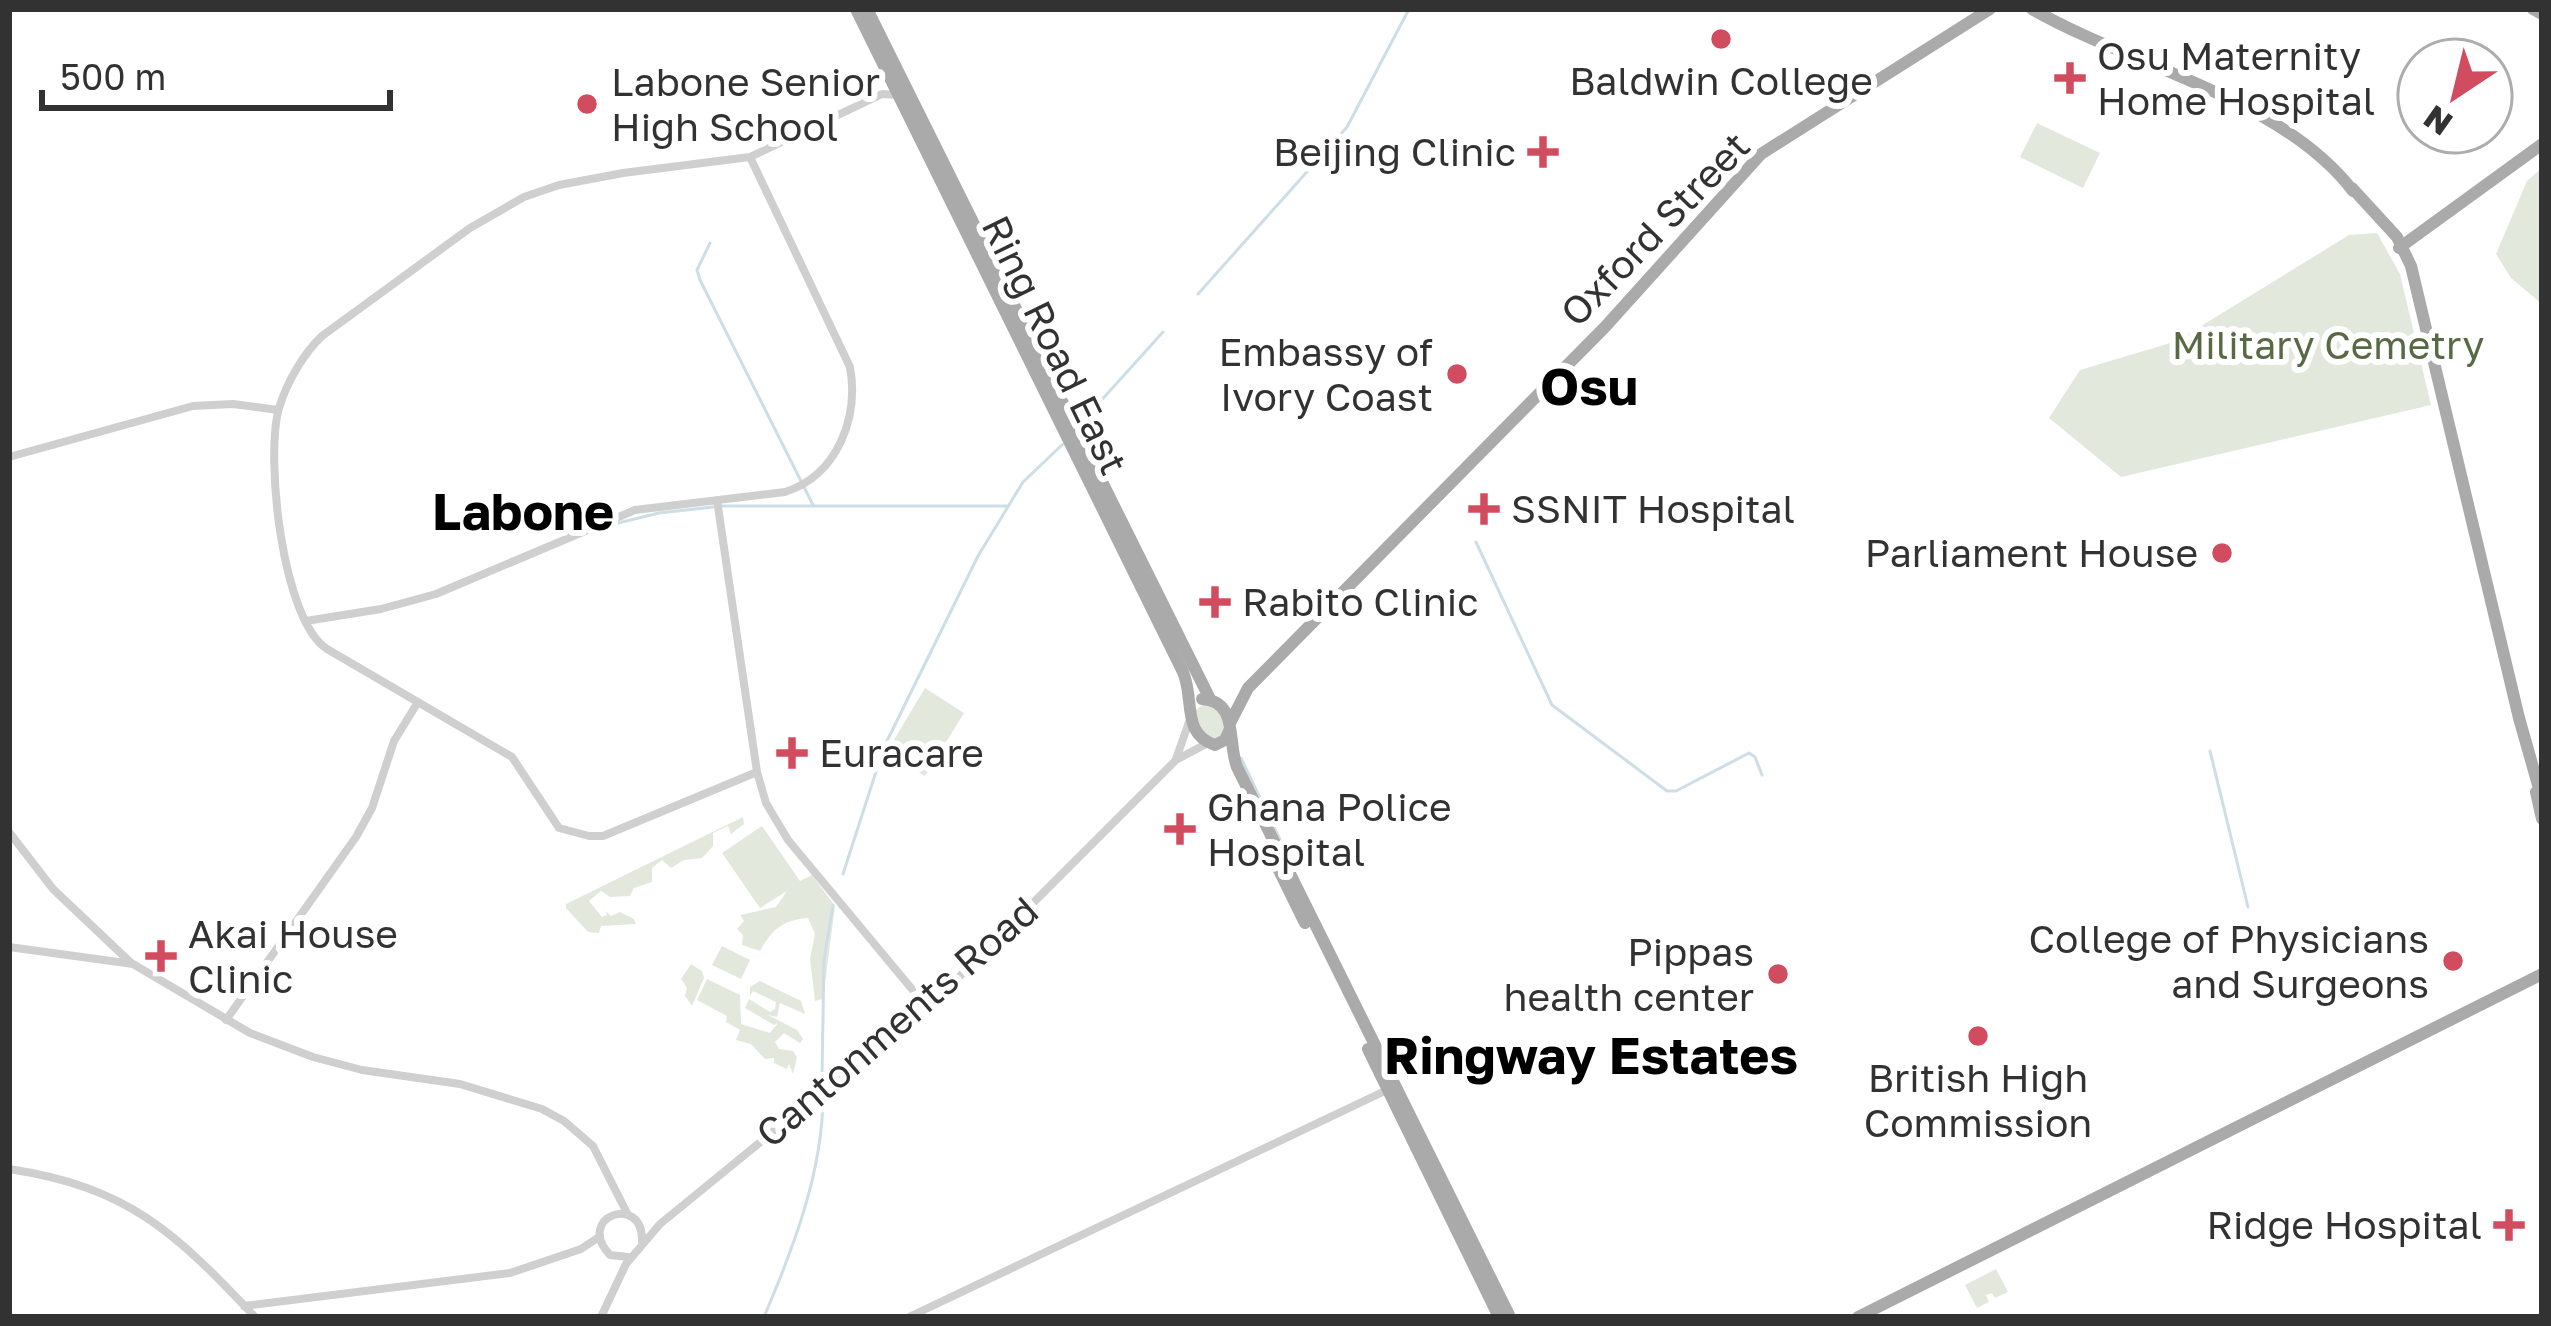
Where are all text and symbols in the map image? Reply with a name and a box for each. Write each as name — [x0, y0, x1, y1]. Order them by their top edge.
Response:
marker: Baldwin College — [1708, 26, 1734, 52]
place label: Osu Maternity Home Hospital — [2097, 32, 2375, 124]
scale bar — [42, 36, 390, 110]
north arrow — [2395, 36, 2515, 156]
text: 500 m — [60, 55, 166, 98]
place label: Baldwin College — [1569, 57, 1873, 104]
place label: Labone Senior High School — [611, 58, 880, 150]
marker: Osu Maternity Home Hospital — [2054, 62, 2086, 94]
marker: Labone Senior High School — [574, 91, 600, 117]
text: N — [2416, 98, 2459, 144]
street label: Oxford Street — [1550, 122, 1759, 335]
place label: Beijing Clinic — [1273, 128, 1516, 175]
marker: Beijing Clinic — [1527, 136, 1559, 168]
street label: Ring Road East — [973, 208, 1138, 482]
park label: Military Cemetry — [2172, 321, 2484, 368]
place label: Embassy of Ivory Coast — [1218, 328, 1433, 420]
district label: Osu — [1540, 355, 1638, 416]
marker: Embassy of Ivory Coast — [1444, 361, 1470, 387]
district label: Labone — [432, 480, 614, 541]
place label: SSNIT Hospital — [1511, 485, 1795, 532]
marker: SSNIT Hospital — [1468, 493, 1500, 525]
place label: Parliament House — [1865, 529, 2198, 576]
marker: Parliament House — [2209, 540, 2235, 566]
place label: Rabito Clinic — [1242, 578, 1479, 625]
marker: Rabito Clinic — [1199, 586, 1231, 618]
place label: Euracare — [819, 729, 984, 776]
marker: Euracare — [776, 737, 808, 769]
place label: Ghana Police Hospital — [1207, 783, 1452, 875]
marker: Ghana Police Hospital — [1164, 813, 1196, 845]
street label: Cantonments Road — [746, 887, 1047, 1157]
place label: Akai House Clinic — [188, 910, 398, 1002]
place label: College of Physicians and Surgeons — [2028, 915, 2429, 1007]
place label: Pippas health center — [1503, 928, 1754, 1020]
marker: Akai House Clinic — [145, 940, 177, 972]
marker: College of Physicians and Surgeons — [2440, 948, 2466, 974]
marker: Pippas health center — [1765, 961, 1791, 987]
marker: British High Commission — [1965, 1023, 1991, 1049]
district label: Ringway Estates — [1384, 1024, 1798, 1085]
place label: British High Commission — [1864, 1054, 2092, 1146]
place label: Ridge Hospital — [2206, 1201, 2482, 1248]
marker: Ridge Hospital — [2493, 1209, 2525, 1241]

